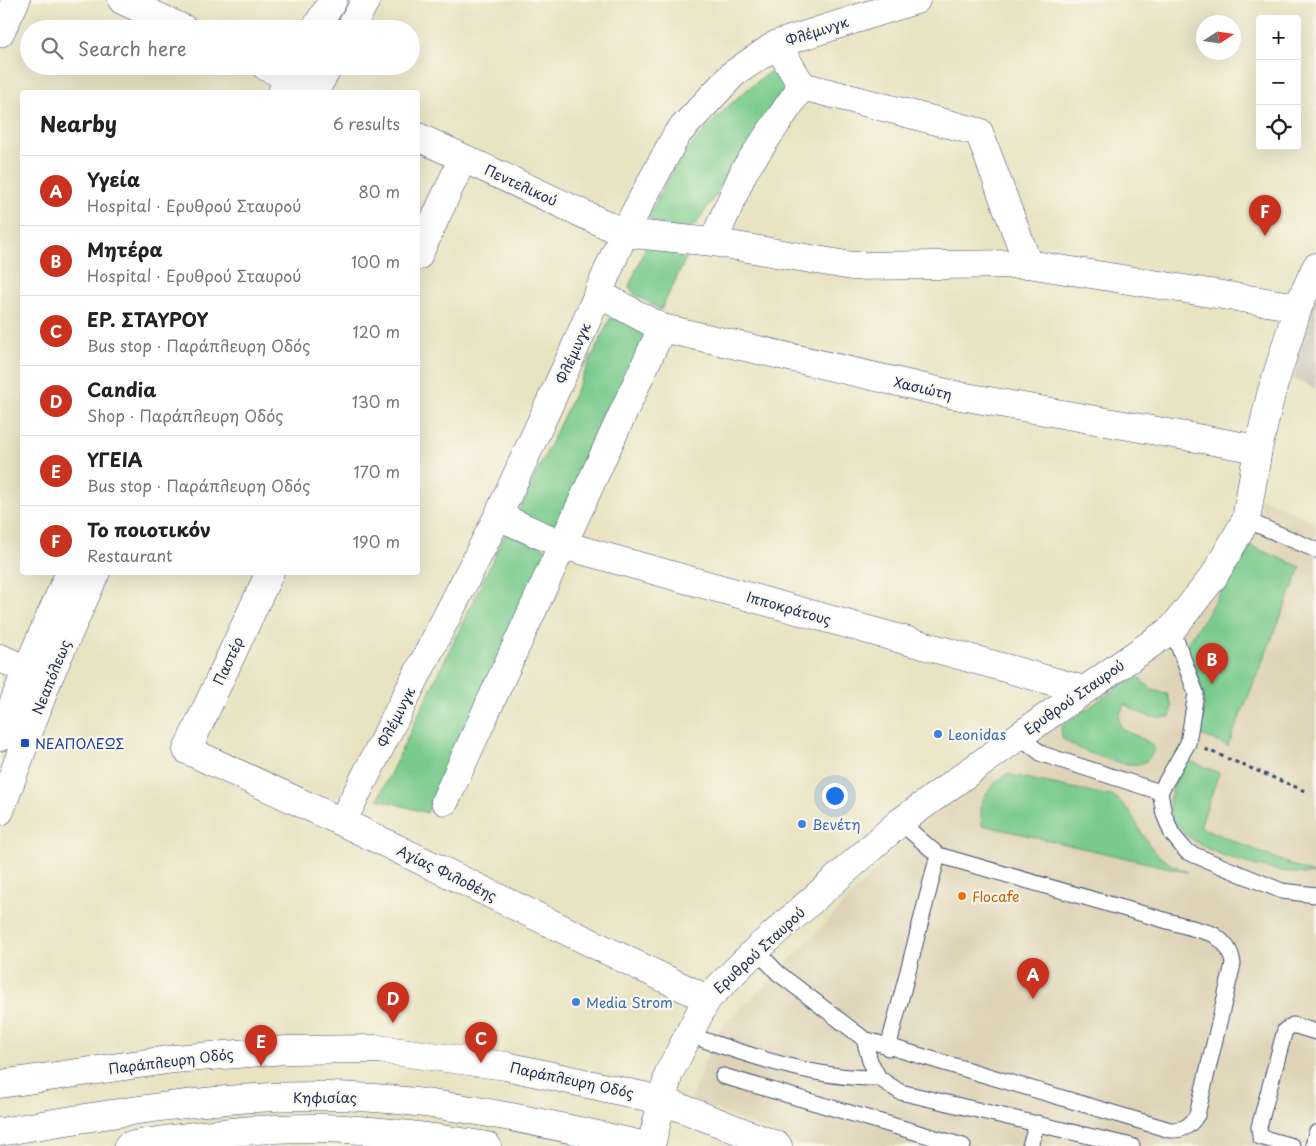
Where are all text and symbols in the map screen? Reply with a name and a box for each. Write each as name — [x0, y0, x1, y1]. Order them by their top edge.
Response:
street label: Φλέμινγκ — [783, 11, 852, 51]
north arrow — [1196, 15, 1241, 60]
map controls — [1256, 15, 1301, 150]
button: + — [1256, 15, 1301, 60]
search box — [20, 20, 420, 75]
icon: search — [38, 34, 66, 62]
text: Search here — [78, 34, 187, 62]
button: − — [1256, 60, 1301, 105]
button: locate — [1256, 105, 1301, 150]
text: Nearby — [40, 107, 117, 139]
text: 6 results — [333, 111, 400, 135]
street label: Πεντελικού — [481, 159, 561, 211]
text: Υγεία — [87, 165, 140, 193]
text: A — [50, 179, 62, 203]
text: 80 m — [358, 179, 400, 203]
text: Hospital · Ερυθρού Σταυρού — [87, 193, 301, 217]
pin: F — [1249, 195, 1281, 236]
text: Μητέρα — [87, 235, 162, 263]
text: B — [51, 249, 61, 273]
text: 100 m — [351, 249, 400, 273]
text: Hospital · Ερυθρού Σταυρού — [87, 263, 301, 287]
text: ΕΡ. ΣΤΑΥΡΟΥ — [87, 305, 208, 333]
text: C — [50, 319, 62, 343]
text: 120 m — [353, 319, 400, 343]
street label: Φλέμινγκ — [550, 319, 596, 387]
text: Bus stop · Παράπλευρη Οδός — [87, 333, 310, 357]
street label: Χασιώτη — [892, 371, 954, 405]
text: Candia — [87, 375, 156, 403]
text: D — [50, 389, 62, 413]
text: 130 m — [352, 389, 400, 413]
text: Shop · Παράπλευρη Οδός — [87, 403, 283, 427]
text: ΥΓΕΙΑ — [87, 445, 143, 473]
text: E — [51, 459, 61, 483]
text: 170 m — [354, 459, 400, 483]
text: Bus stop · Παράπλευρη Οδός — [87, 473, 310, 497]
text: Το ποιοτικόν — [87, 515, 211, 543]
text: F — [51, 529, 61, 553]
text: 190 m — [352, 529, 400, 553]
text: Restaurant — [87, 543, 173, 567]
street label: Ιπποκράτους — [744, 586, 834, 630]
street label: Παστέρ — [208, 633, 248, 689]
street label: Νεαπόλεως — [26, 636, 76, 718]
pin: B — [1196, 643, 1228, 684]
street label: Ερυθρού Σταυρού — [1019, 654, 1129, 740]
street label: Φλέμινγκ — [372, 683, 420, 751]
place label: Leonidas — [948, 724, 1006, 745]
marker: Leonidas — [932, 728, 944, 740]
place label: ΝΕΑΠΟΛΕΩΣ — [35, 733, 124, 754]
marker: ΝΕΑΠΟΛΕΩΣ — [19, 737, 31, 749]
your location — [822, 783, 848, 809]
place label: Βενέτη — [812, 814, 860, 835]
marker: Βενέτη — [796, 818, 808, 830]
street label: Αγίας Φιλοθέης — [394, 840, 500, 906]
place label: Flocafe — [972, 886, 1019, 907]
marker: Flocafe — [956, 890, 968, 902]
street label: Ερυθρού Σταυρού — [709, 902, 809, 998]
pin: A — [1017, 958, 1049, 999]
pin: D — [377, 982, 409, 1023]
place label: Media Strom — [586, 992, 673, 1013]
marker: Media Strom — [570, 996, 582, 1008]
pin: C — [465, 1022, 497, 1063]
pin: E — [245, 1025, 277, 1066]
street label: Παράπλευρη Οδός — [107, 1043, 235, 1079]
street label: Παράπλευρη Οδός — [508, 1057, 636, 1103]
street label: Κηφισίας — [293, 1087, 357, 1108]

